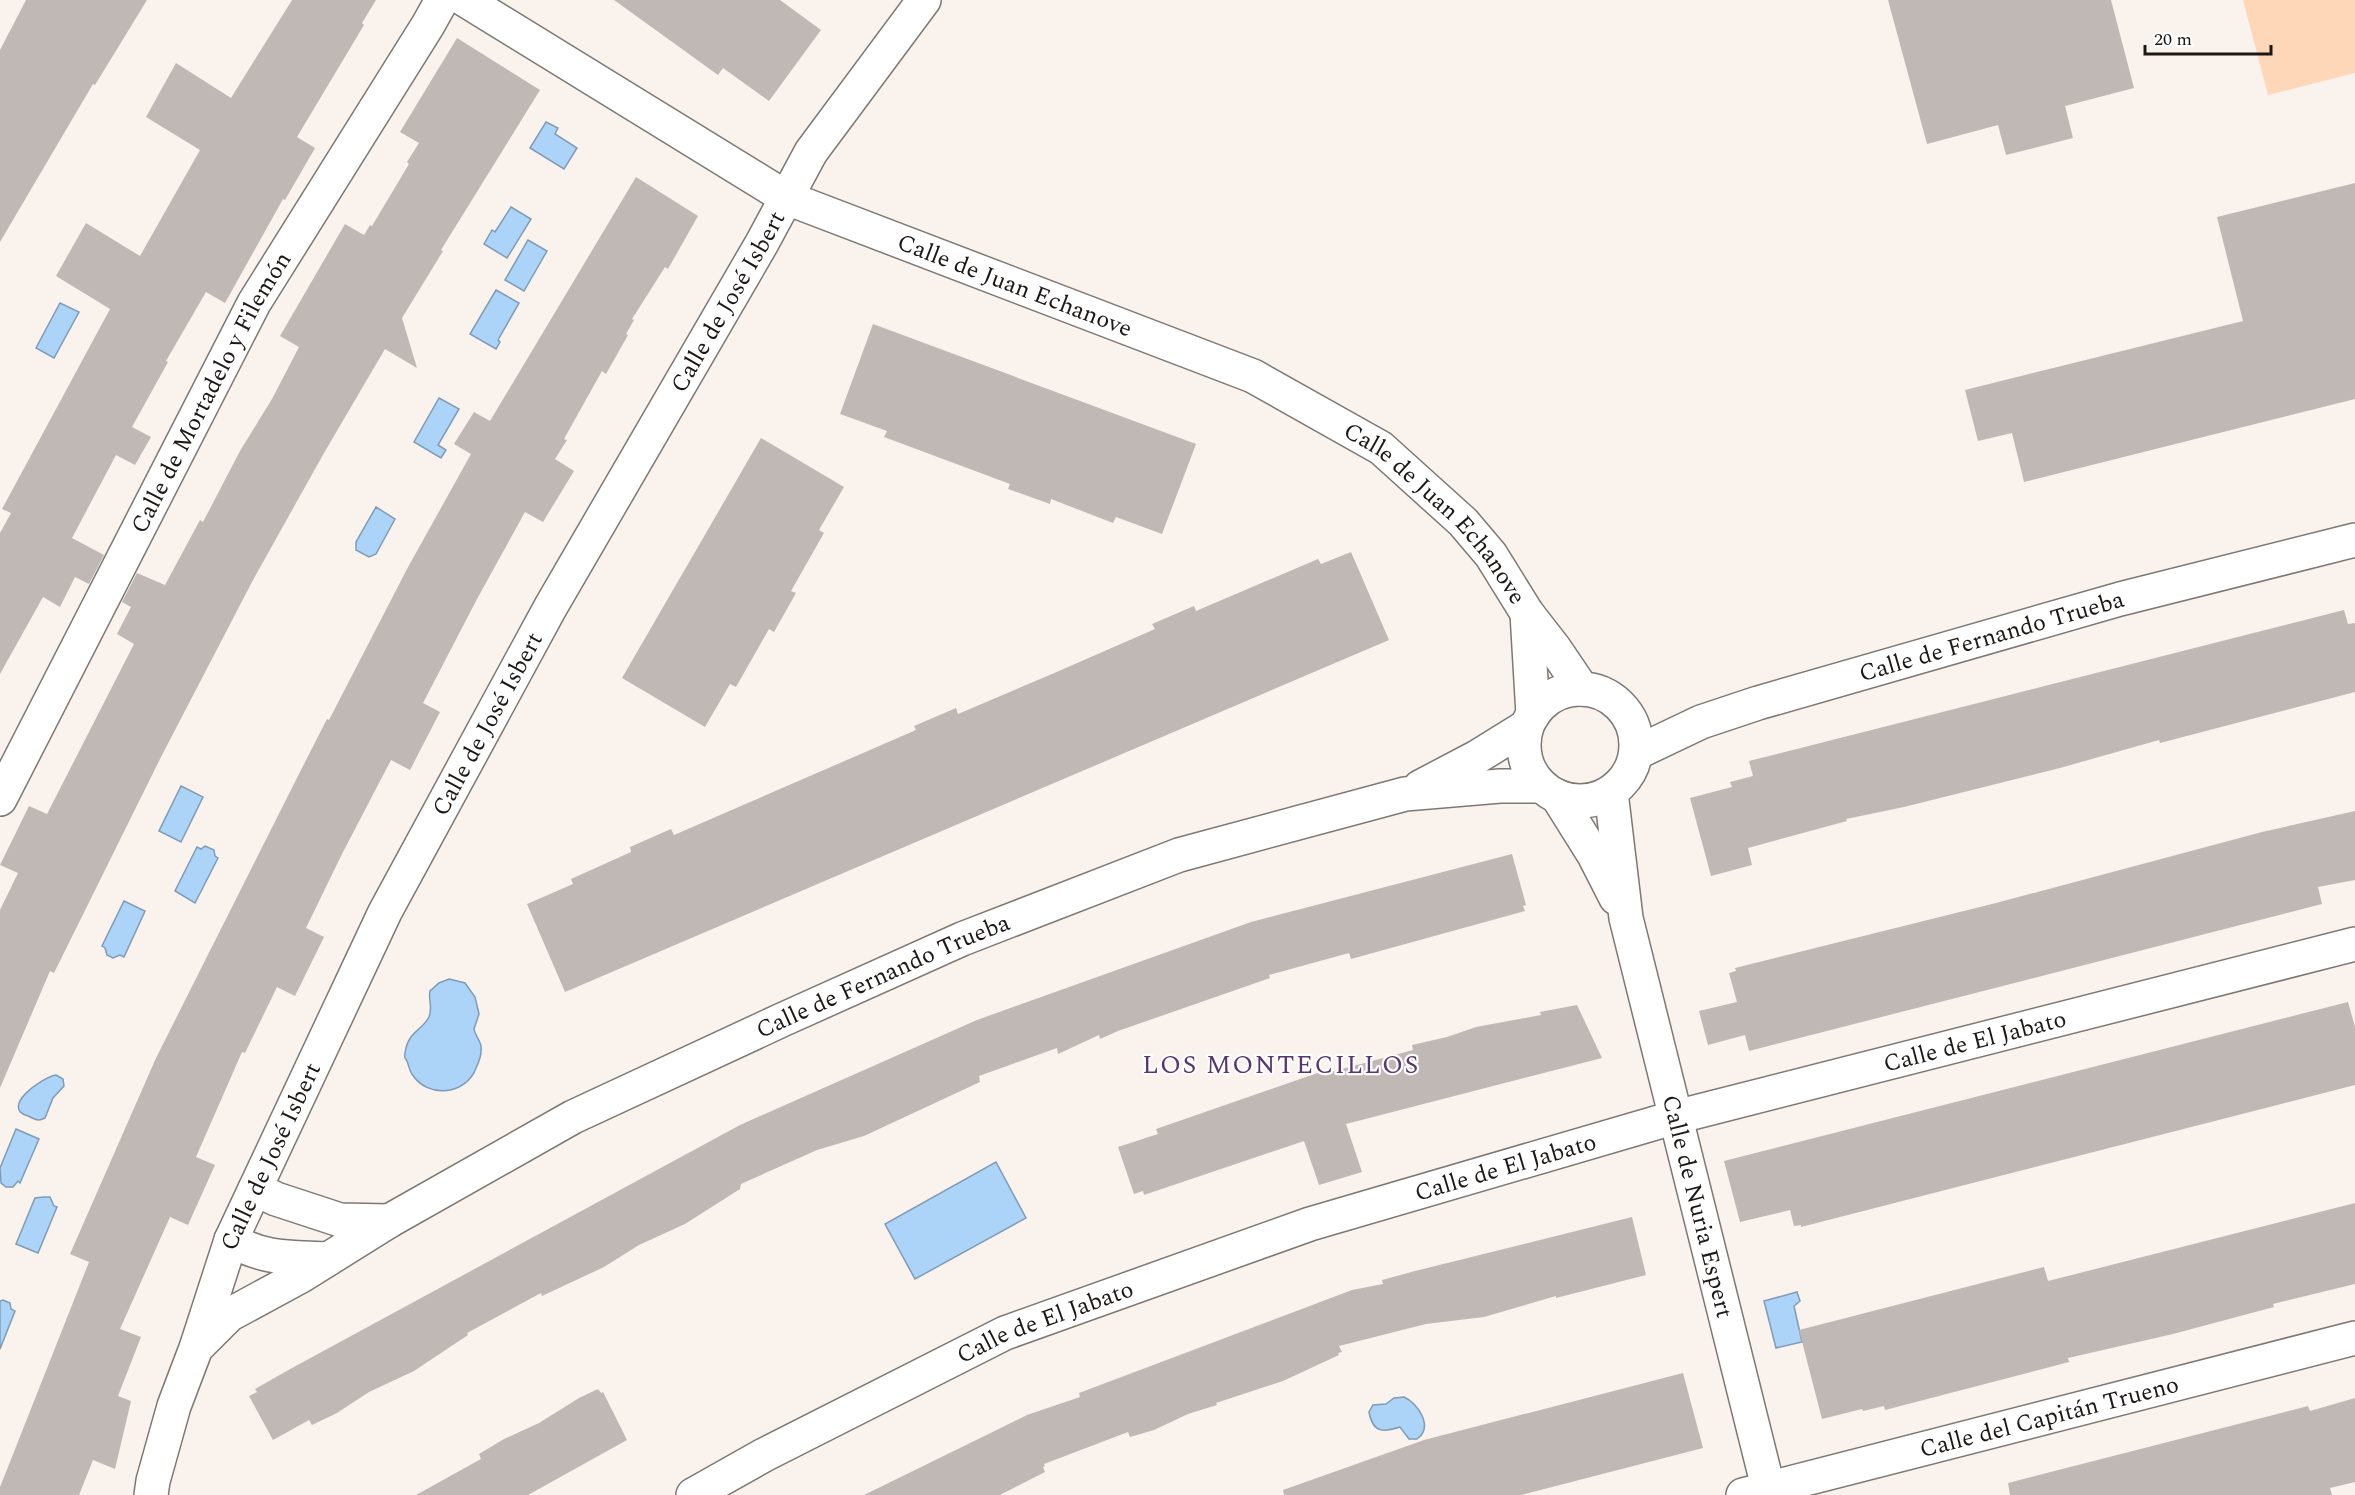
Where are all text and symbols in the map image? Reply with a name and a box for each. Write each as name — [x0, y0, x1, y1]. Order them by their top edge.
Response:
scale bar — [2145, 18, 2271, 56]
text: 20 m — [2154, 26, 2192, 53]
street label: Calle de José Isbert — [662, 205, 795, 400]
street label: Calle de Juan Echanove — [892, 225, 1137, 347]
street label: Calle de Mortadelo y Filemón — [122, 245, 301, 540]
street label: Calle de Juan Echanove — [1337, 413, 1534, 612]
street label: Calle de Fernando Trueba — [1855, 582, 2129, 692]
street label: Calle de José Isbert — [423, 626, 553, 823]
street label: Calle de Fernando Trueba — [750, 905, 1016, 1049]
street label: Calle de El Jabato — [1880, 1001, 2070, 1082]
district label: LOS MONTECILLOS — [1142, 1045, 1420, 1085]
street label: Calle de José Isbert — [212, 1057, 331, 1255]
street label: Calle de Nuria Espert — [1652, 1091, 1742, 1322]
street label: Calle de El Jabato — [1411, 1124, 1601, 1211]
street label: Calle de El Jabato — [951, 1271, 1139, 1374]
street label: Calle del Capitán Trueno — [1916, 1367, 2183, 1468]

